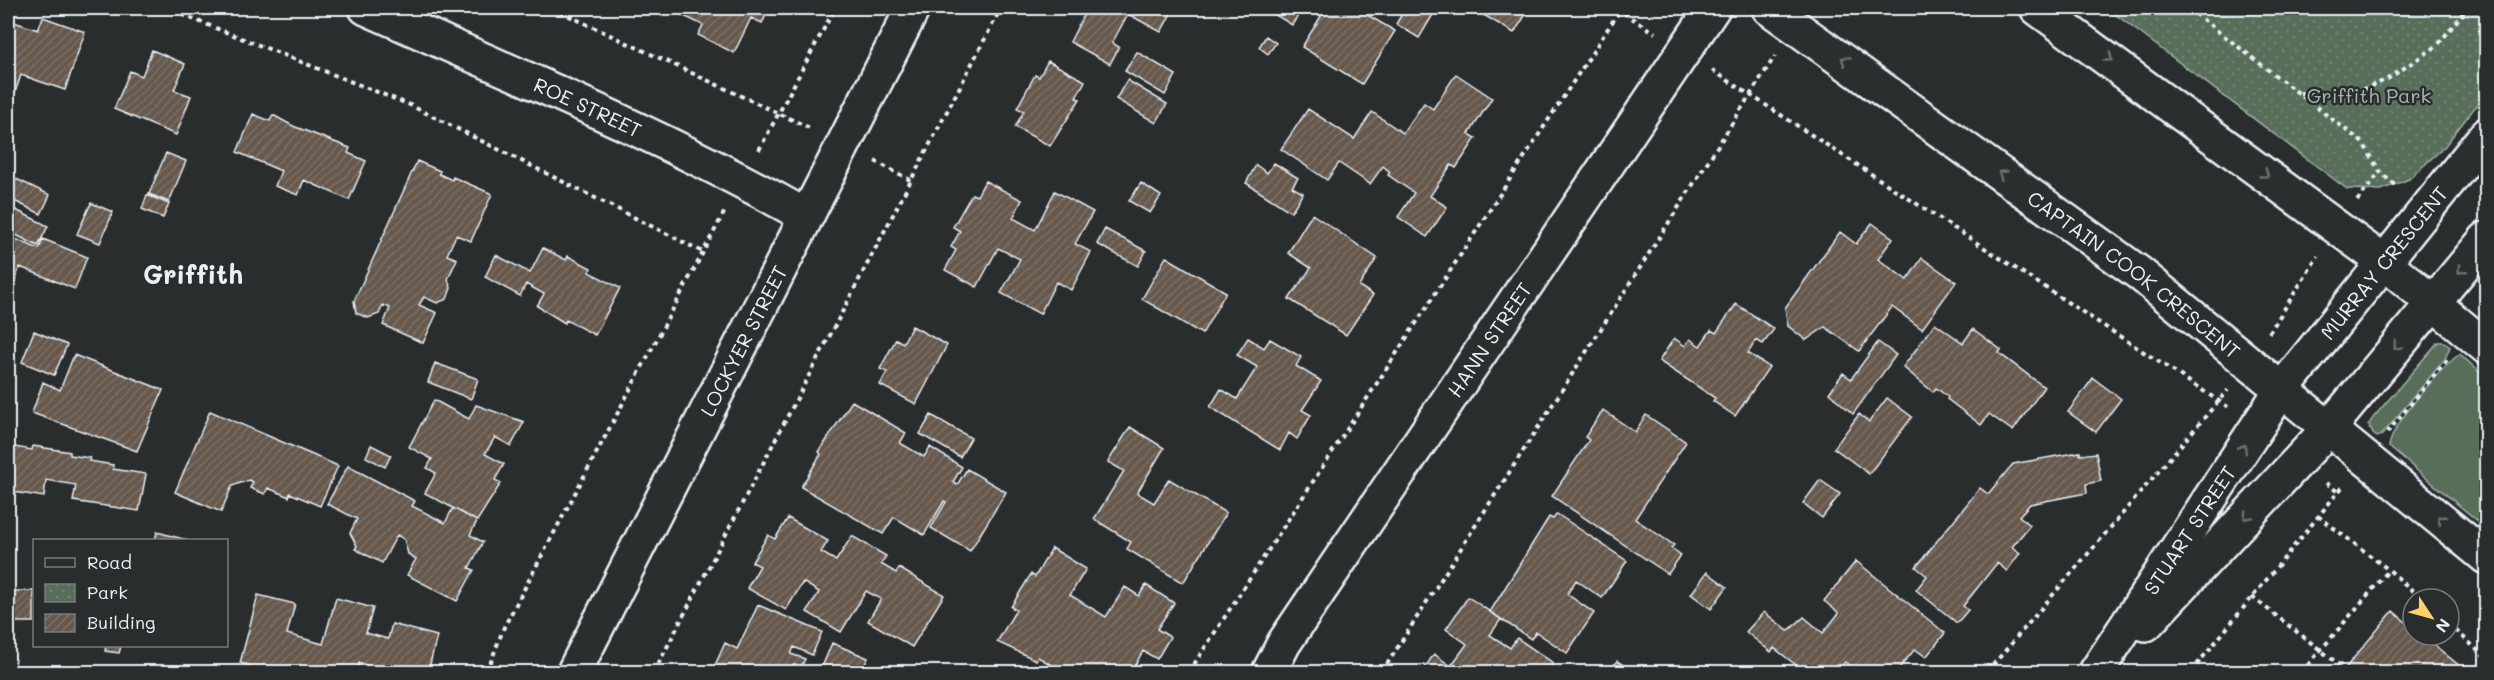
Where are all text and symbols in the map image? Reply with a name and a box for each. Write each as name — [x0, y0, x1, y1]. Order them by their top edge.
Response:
one-way arrow — [2102, 51, 2113, 62]
one-way arrow — [1840, 56, 1851, 67]
street label: ROE STREET — [530, 71, 646, 143]
park label: Griffith Park — [2307, 82, 2431, 108]
one-way arrow — [2259, 167, 2270, 178]
one-way arrow — [1998, 171, 2009, 182]
street label: MURRAY CRESCENT — [2314, 180, 2453, 345]
street label: CAPTAIN COOK CRESCENT — [2023, 185, 2246, 364]
district label: Griffith — [143, 257, 243, 291]
street label: LOCKYER STREET — [694, 261, 792, 420]
one-way arrow — [2457, 263, 2468, 274]
street label: HANN STREET — [1441, 277, 1537, 402]
one-way arrow — [2393, 339, 2404, 350]
one-way arrow — [2236, 444, 2248, 454]
street label: STUART STREET — [2138, 460, 2241, 599]
one-way arrow — [2243, 509, 2254, 519]
one-way arrow — [2437, 516, 2448, 527]
legend — [33, 539, 228, 647]
text: Road — [87, 550, 132, 574]
text: Park — [87, 580, 128, 604]
north arrow — [2401, 587, 2461, 647]
text: Building — [87, 610, 155, 634]
text: N — [2431, 615, 2456, 637]

